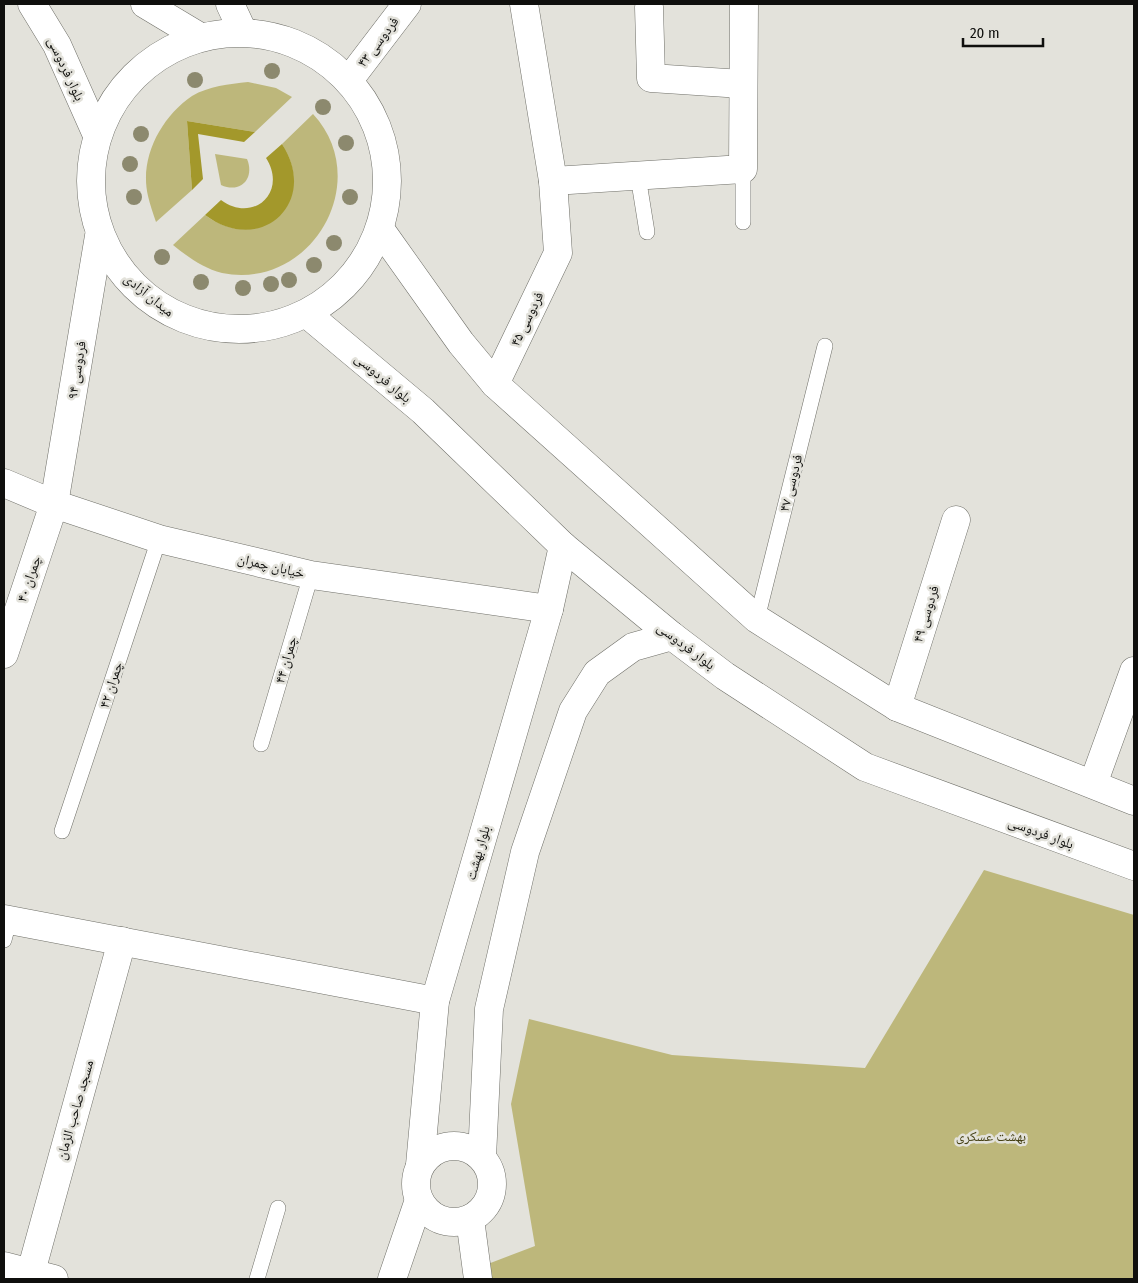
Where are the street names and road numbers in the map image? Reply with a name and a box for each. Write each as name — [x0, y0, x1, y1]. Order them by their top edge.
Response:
street label: فردوسی ۴۳ — [354, 13, 402, 71]
street label: بلوار فردوسی — [44, 34, 88, 104]
street label: میدان آزادی — [121, 270, 177, 320]
street label: فردوسی ۴۵ — [507, 289, 548, 349]
street label: فردوسی ۹۴ — [64, 340, 90, 400]
street label: بلوار فردوسی — [351, 349, 415, 407]
street label: فردوسی ۴۷ — [776, 452, 806, 513]
street label: خیابان چمران — [236, 550, 306, 582]
street label: چمران ۴۰ — [13, 554, 45, 604]
street label: فردوسی ۴۹ — [909, 583, 943, 645]
street label: بلوار فردوسی — [654, 619, 719, 674]
street label: چمران ۴۴ — [271, 635, 301, 685]
street label: چمران ۴۲ — [96, 660, 126, 710]
street label: بلوار فردوسی — [1006, 813, 1076, 853]
street label: بلوار بهشت — [462, 824, 494, 882]
street label: مسجد صاحب الزمان — [53, 1058, 97, 1162]

